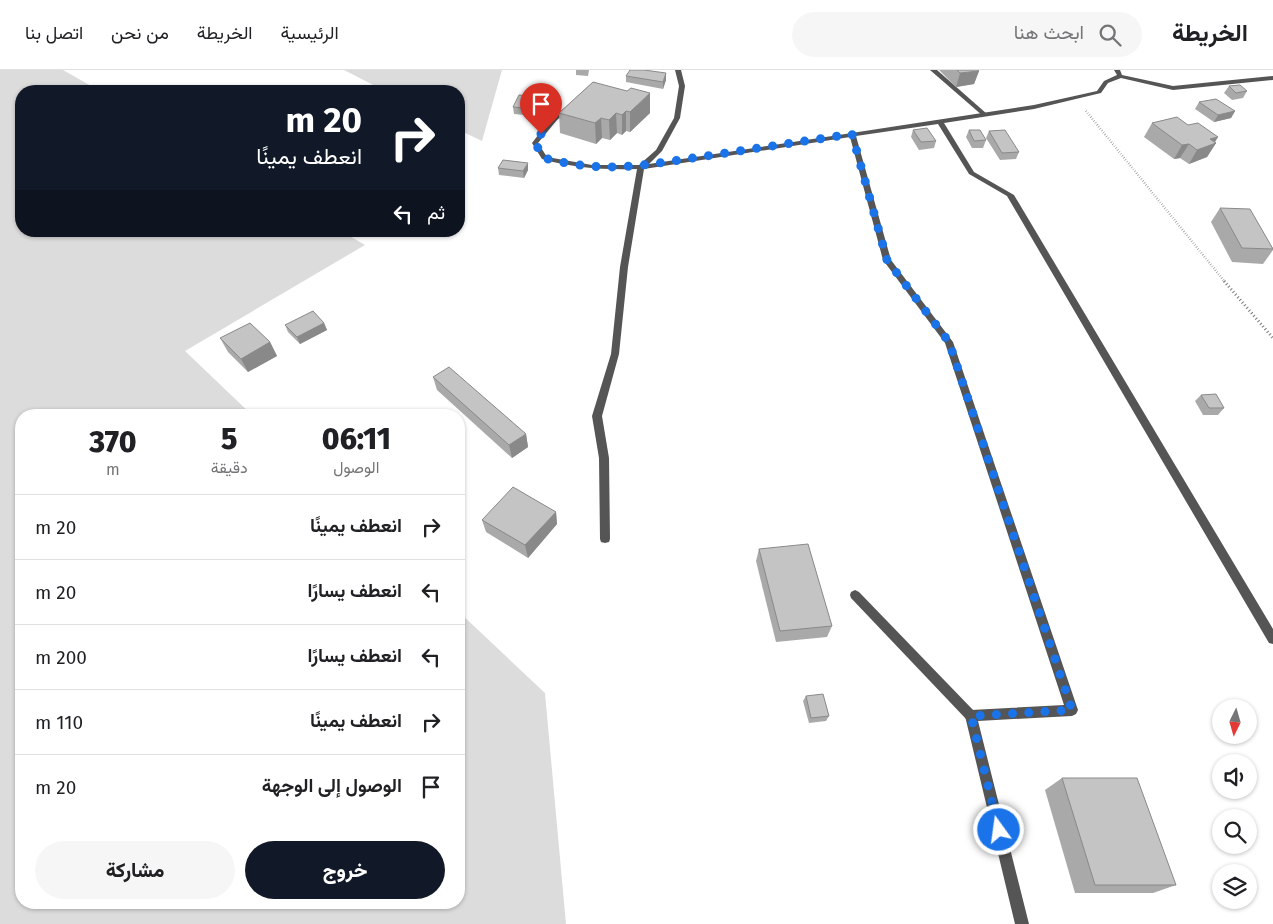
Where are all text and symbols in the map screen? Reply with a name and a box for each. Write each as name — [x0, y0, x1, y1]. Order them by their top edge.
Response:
search box — [792, 12, 1142, 57]
text: الخريطة — [1172, 19, 1248, 47]
text: ابحث هنا — [1014, 21, 1084, 44]
icon: search — [1096, 21, 1124, 49]
text: اتصل بنا — [25, 22, 83, 44]
text: من نحن — [111, 22, 169, 44]
text: الخريطة — [197, 22, 253, 44]
text: الرئيسية — [281, 22, 339, 44]
pin — [520, 83, 562, 134]
icon: arrive — [527, 90, 555, 118]
text: 20 m — [286, 99, 362, 141]
icon: right — [380, 105, 445, 170]
text: انعطف يمينًا — [256, 143, 362, 170]
icon: left — [389, 200, 417, 228]
text: ثم — [427, 201, 445, 224]
text: 5 — [221, 421, 237, 457]
text: 06:11 — [322, 421, 391, 457]
text: 370 — [89, 424, 137, 460]
text: دقيقة — [211, 458, 248, 477]
text: الوصول — [333, 458, 379, 477]
text: m — [106, 460, 120, 479]
icon: right — [417, 513, 445, 541]
text: انعطف يمينًا — [310, 514, 402, 537]
text: 20 m — [35, 516, 76, 539]
icon: left — [417, 578, 445, 606]
text: انعطف يسارًا — [308, 579, 402, 602]
text: 20 m — [35, 581, 76, 604]
icon: left — [417, 643, 445, 671]
text: انعطف يسارًا — [308, 644, 402, 667]
text: 200 m — [35, 646, 87, 669]
north arrow — [1212, 699, 1258, 744]
map controls — [1212, 699, 1257, 909]
icon: right — [417, 708, 445, 736]
text: انعطف يمينًا — [310, 709, 402, 732]
text: 110 m — [35, 711, 83, 734]
button: sound — [1212, 754, 1257, 799]
icon: arrive — [417, 773, 445, 801]
text: الوصول إلى الوجهة — [262, 774, 402, 797]
text: 20 m — [35, 776, 76, 799]
position arrow — [972, 803, 1024, 855]
button: search — [1212, 809, 1257, 854]
button: مشاركة — [35, 841, 235, 899]
button: خروج — [245, 841, 445, 899]
button: layers — [1212, 864, 1257, 909]

